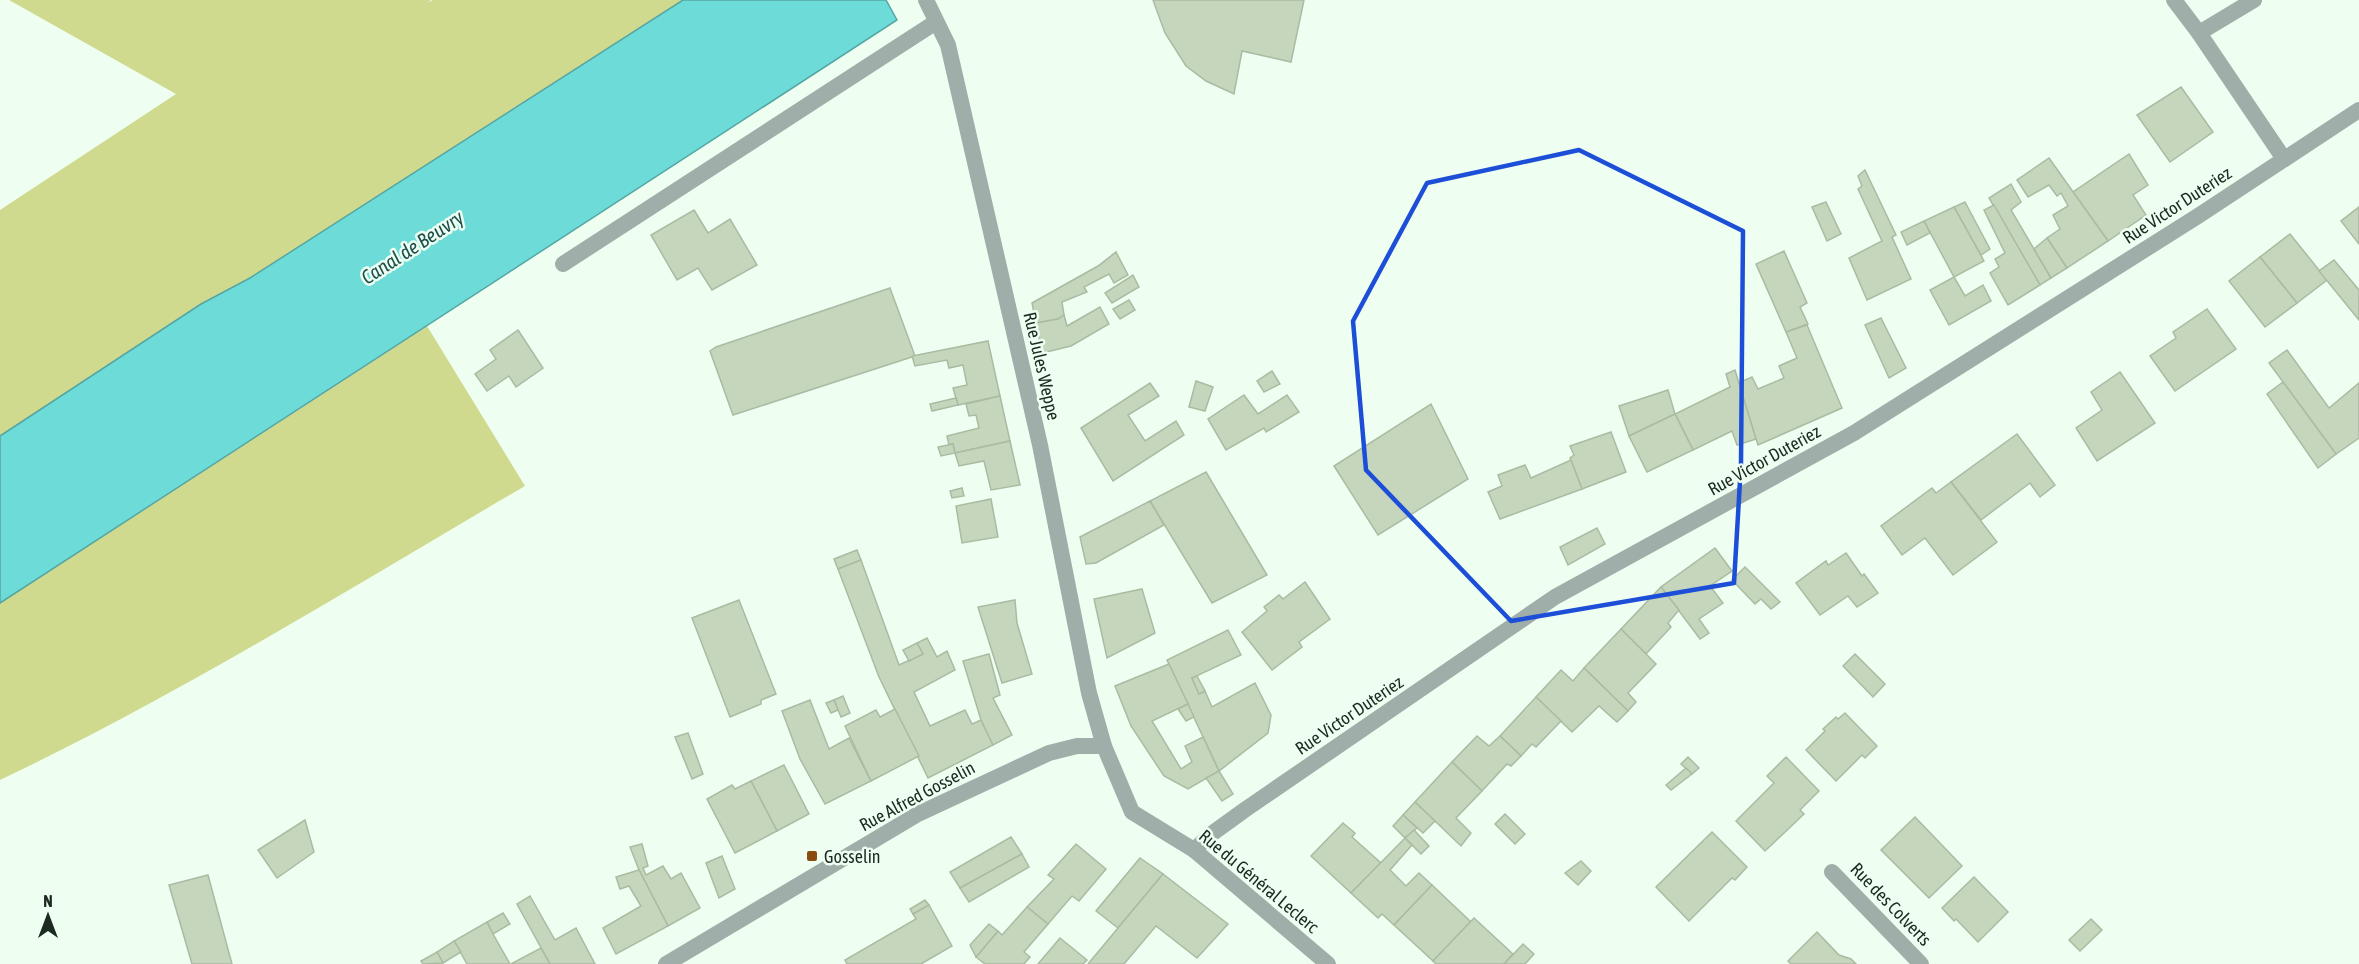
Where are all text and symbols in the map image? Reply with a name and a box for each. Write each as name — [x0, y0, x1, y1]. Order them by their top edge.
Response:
street label: Rue Victor Duteriez — [2119, 162, 2236, 248]
water label: Canal de Beuvry — [357, 205, 468, 289]
street label: Rue Jules Weppe — [1019, 310, 1065, 422]
street label: Rue Victor Duteriez — [1704, 420, 1824, 500]
street label: Rue Victor Duteriez — [1291, 671, 1407, 759]
street label: Rue Alfred Gosselin — [856, 757, 978, 835]
street label: Rue du Général Leclerc — [1195, 825, 1323, 937]
place label: Gosselin — [824, 846, 881, 867]
marker: Gosselin — [805, 849, 819, 863]
street label: Rue des Colverts — [1846, 858, 1936, 950]
north arrow — [18, 886, 78, 946]
text: N — [43, 892, 53, 910]

